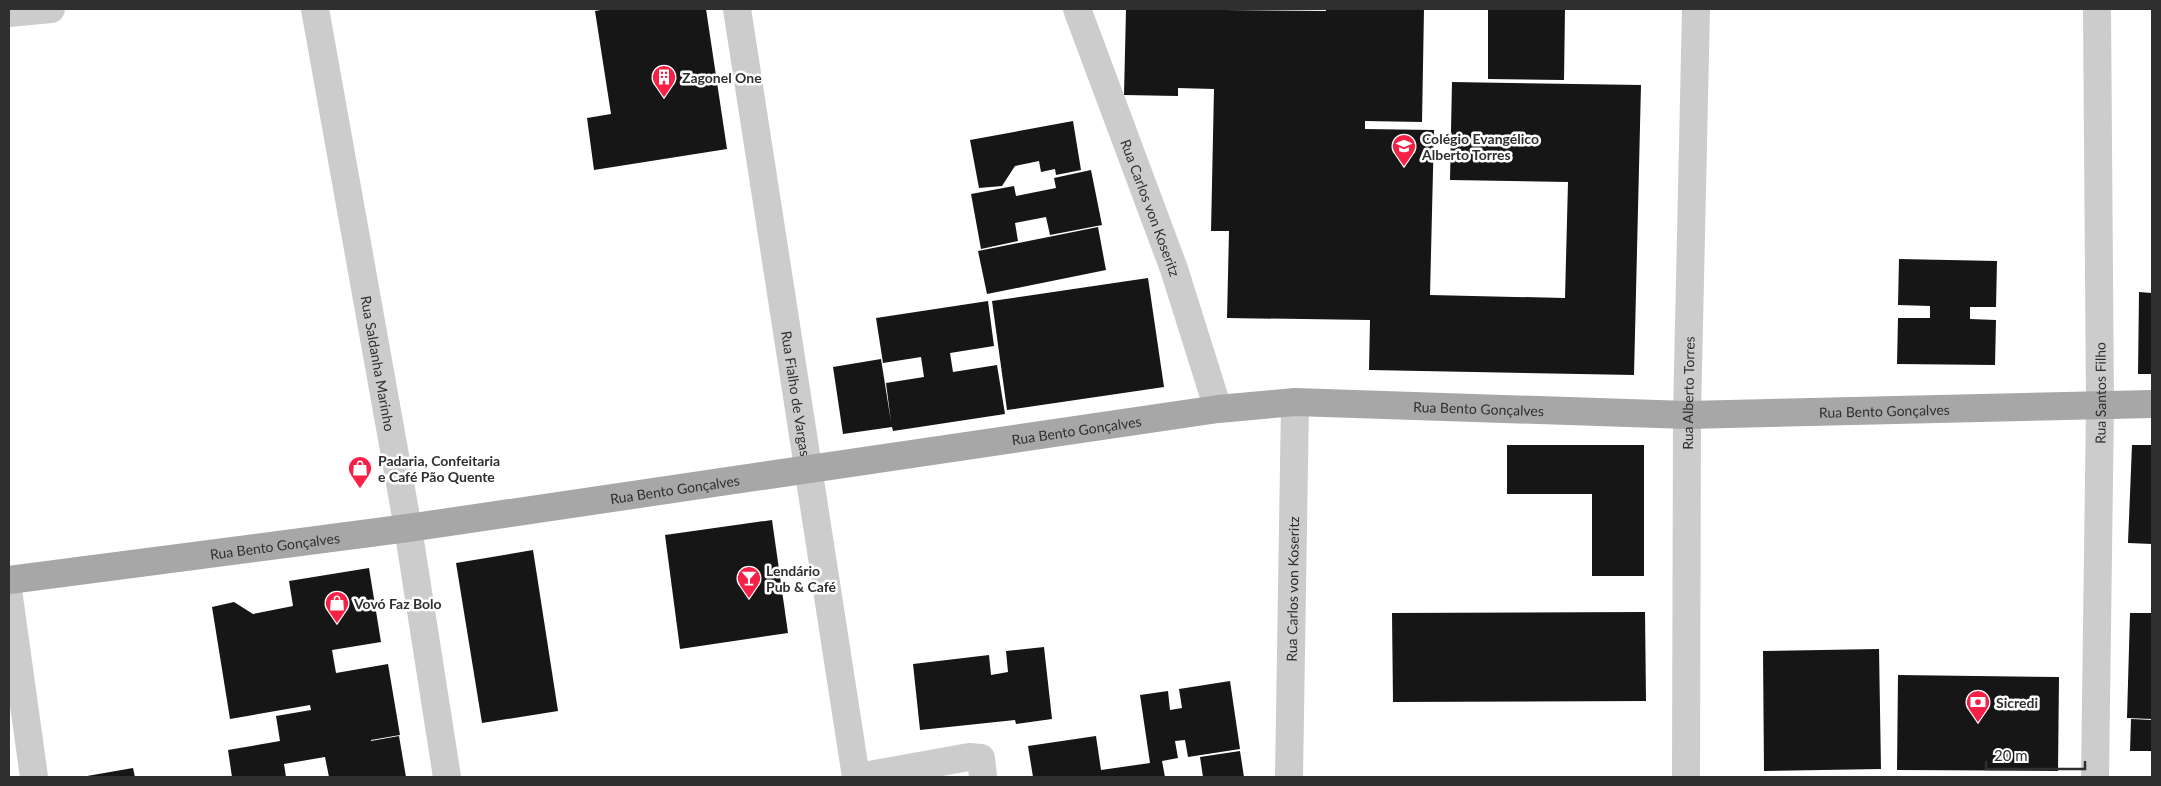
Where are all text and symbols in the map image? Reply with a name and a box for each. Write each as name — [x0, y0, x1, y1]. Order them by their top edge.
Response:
building icon: Zagonel One — [651, 64, 677, 98]
place label: Zagonel One — [682, 69, 762, 86]
place label: Colégio Evangélico Alberto Torres — [1421, 130, 1539, 163]
school or university icon: Colégio Evangélico Alberto Torres — [1391, 133, 1417, 167]
street label: Rua Carlos von Koseritz — [1118, 137, 1184, 278]
street label: Rua Saldanha Marinho — [358, 294, 399, 433]
street label: Rua Fialho de Vargas — [778, 329, 815, 457]
street label: Rua Alberto Torres — [1678, 336, 1697, 450]
street label: Rua Santos Filho — [2091, 342, 2109, 444]
street label: Rua Bento Gonçalves — [1413, 397, 1544, 419]
street label: Rua Bento Gonçalves — [1819, 400, 1950, 420]
street label: Rua Bento Gonçalves — [1010, 412, 1142, 448]
place label: Padaria, Confeitaria e Café Pão Quente — [378, 452, 500, 485]
shop icon: Padaria, Confeitaria e Café Pão Quente — [347, 455, 373, 489]
street label: Rua Bento Gonçalves — [609, 471, 741, 507]
street label: Rua Carlos von Koseritz — [1282, 516, 1302, 662]
street label: Rua Bento Gonçalves — [209, 528, 341, 562]
place label: Lendário Pub & Café — [766, 562, 836, 595]
bar icon: Lendário Pub & Café — [736, 565, 762, 599]
shop icon: Vovó Faz Bolo — [324, 590, 350, 624]
place label: Vovó Faz Bolo — [353, 595, 442, 612]
bank icon: Sicredi — [1965, 689, 1991, 723]
place label: Sicredi — [1996, 694, 2038, 711]
scale bar — [1986, 738, 2085, 770]
text: 20 m — [1994, 746, 2028, 764]

